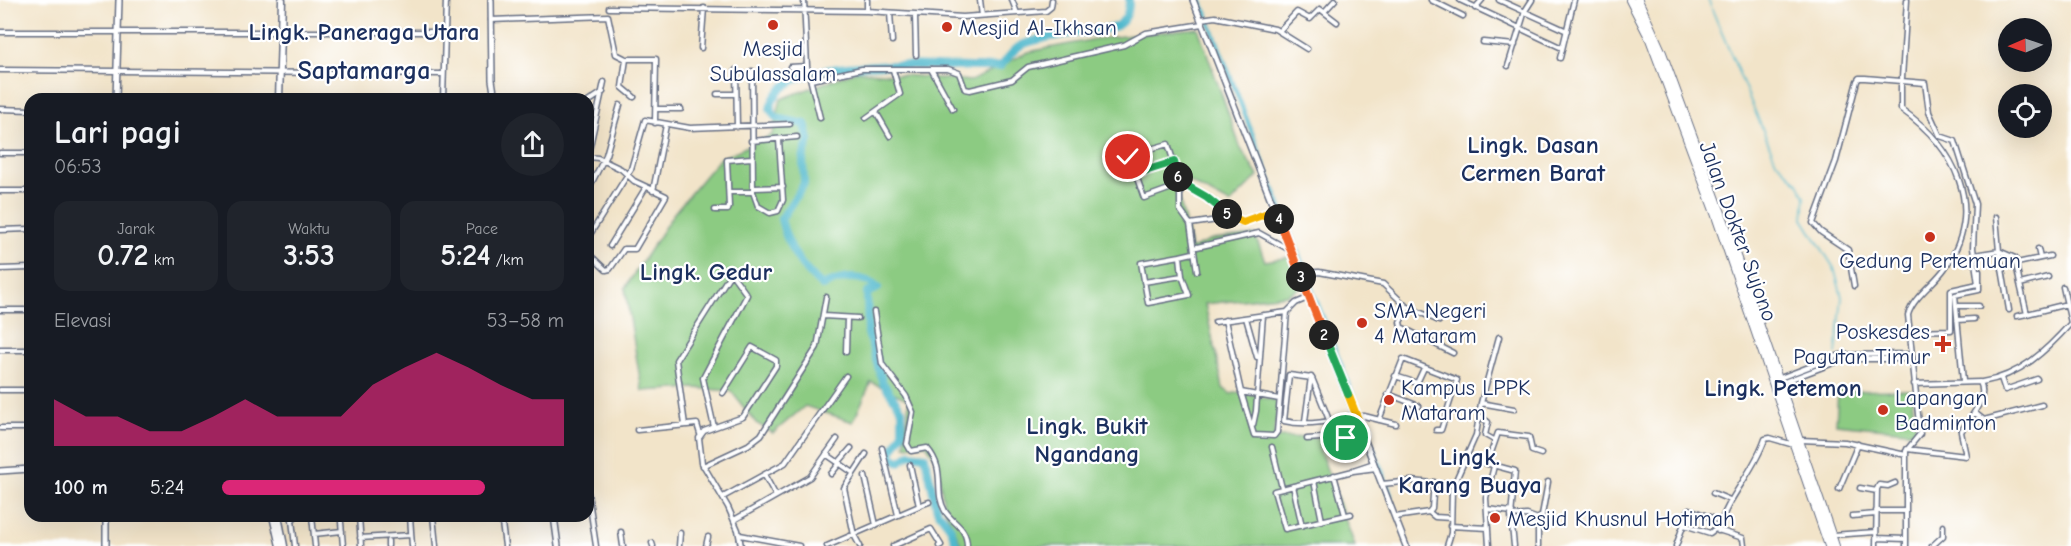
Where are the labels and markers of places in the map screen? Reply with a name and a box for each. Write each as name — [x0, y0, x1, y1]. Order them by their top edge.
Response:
place label: Mesjid Al-Ikhsan — [959, 15, 1117, 41]
marker: Mesjid Subulassalam — [766, 18, 780, 32]
marker: Mesjid Al-Ikhsan — [940, 20, 954, 34]
place label: Mesjid Subulassalam — [710, 36, 836, 87]
pin — [1102, 131, 1153, 182]
pin: 6 — [1163, 162, 1193, 192]
pin: 5 — [1212, 199, 1242, 229]
pin: 4 — [1264, 204, 1294, 234]
marker: Gedung Pertemuan — [1923, 230, 1937, 244]
place label: Gedung Pertemuan — [1839, 248, 2021, 274]
pin: 3 — [1286, 262, 1316, 292]
place label: SMA Negeri 4 Mataram — [1374, 298, 1487, 349]
marker: SMA Negeri 4 Mataram — [1355, 316, 1369, 330]
place label: Poskesdes Pagutan Timur — [1793, 319, 1930, 370]
pin: 2 — [1309, 320, 1339, 350]
marker: Poskesdes Pagutan Timur — [1934, 335, 1952, 353]
place label: Kampus LPPK Mataram — [1401, 375, 1530, 426]
place label: Lapangan Badminton — [1895, 385, 1996, 436]
marker: Kampus LPPK Mataram — [1382, 393, 1396, 407]
marker: Lapangan Badminton — [1876, 403, 1890, 417]
pin — [1320, 412, 1371, 463]
place label: Mesjid Khusnul Hotimah — [1507, 506, 1735, 532]
marker: Mesjid Khusnul Hotimah — [1488, 511, 1502, 525]

